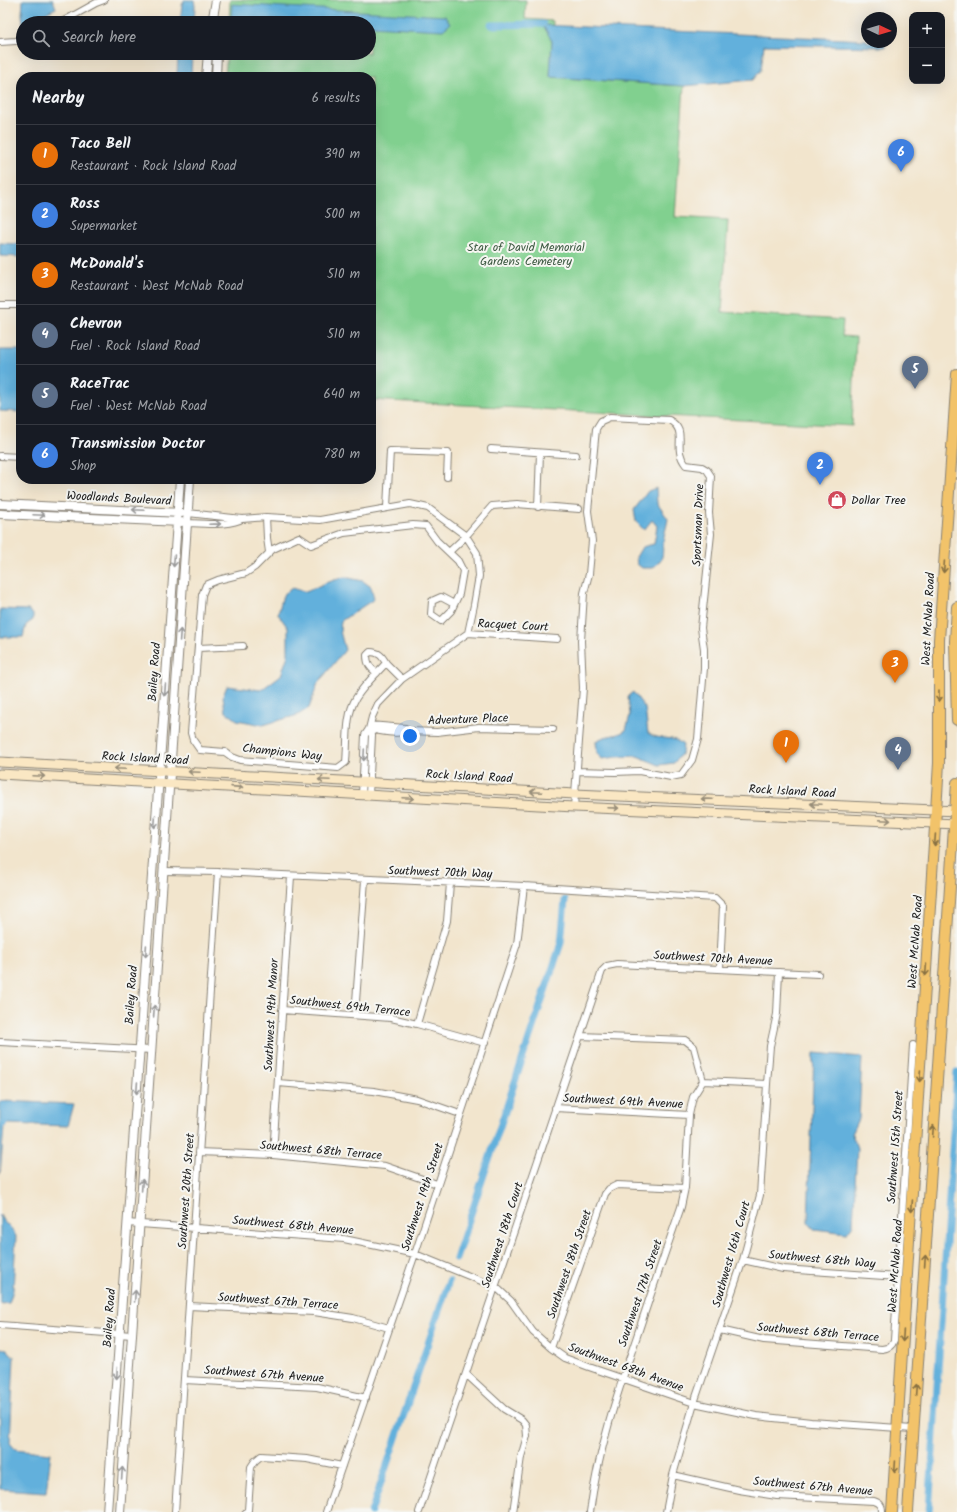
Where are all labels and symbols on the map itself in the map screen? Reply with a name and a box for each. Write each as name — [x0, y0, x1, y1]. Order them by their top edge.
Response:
north arrow — [861, 12, 897, 48]
pin: 6 — [888, 139, 914, 172]
park label: Star of David Memorial Gardens Cemetery — [467, 238, 585, 271]
pin: 5 — [902, 356, 928, 389]
pin: 2 — [807, 452, 833, 485]
street label: Sportsman Drive — [688, 483, 709, 567]
street label: Woodlands Boulevard — [66, 486, 173, 511]
shop icon: Dollar Tree — [826, 489, 848, 511]
place label: Dollar Tree — [851, 491, 906, 510]
one-way arrow — [132, 507, 145, 514]
one-way arrow — [32, 512, 45, 519]
one-way arrow — [208, 520, 221, 528]
one-way arrow — [171, 554, 178, 567]
one-way arrow — [940, 560, 947, 573]
street label: West McNab Road — [917, 571, 940, 666]
street label: Racquet Court — [477, 614, 549, 637]
one-way arrow — [176, 629, 183, 642]
street label: Bailey Road — [143, 641, 166, 702]
pin: 3 — [882, 650, 908, 683]
one-way arrow — [162, 684, 169, 697]
one-way arrow — [935, 689, 943, 702]
street label: Adventure Place — [427, 709, 509, 730]
your location — [400, 726, 420, 746]
pin: 1 — [773, 730, 799, 763]
pin: 4 — [885, 737, 911, 770]
street label: Champions Way — [241, 739, 323, 766]
street label: Rock Island Road — [101, 747, 190, 770]
one-way arrow — [360, 748, 368, 761]
one-way arrow — [114, 765, 127, 772]
street label: Rock Island Road — [425, 765, 514, 788]
one-way arrow — [188, 769, 201, 776]
one-way arrow — [32, 773, 45, 780]
one-way arrow — [318, 776, 331, 783]
street label: Rock Island Road — [748, 780, 837, 803]
one-way arrow — [230, 784, 243, 791]
one-way arrow — [530, 788, 543, 795]
one-way arrow — [401, 794, 414, 801]
one-way arrow — [701, 796, 714, 803]
one-way arrow — [810, 800, 823, 808]
one-way arrow — [606, 805, 619, 812]
one-way arrow — [151, 815, 159, 828]
one-way arrow — [878, 817, 891, 824]
one-way arrow — [931, 833, 938, 846]
street label: Southwest 70th Way — [387, 861, 493, 884]
street label: West McNab Road — [903, 894, 928, 989]
one-way arrow — [143, 944, 150, 957]
street label: Southwest 70th Avenue — [653, 946, 774, 971]
street label: Southwest 19th Manor — [259, 957, 284, 1072]
one-way arrow — [923, 963, 930, 976]
street label: Bailey Road — [120, 964, 143, 1025]
street label: Southwest 69th Terrace — [289, 991, 412, 1022]
one-way arrow — [151, 1005, 158, 1018]
one-way arrow — [916, 1069, 923, 1082]
one-way arrow — [133, 1081, 140, 1094]
street label: Southwest 69th Avenue — [562, 1089, 684, 1114]
street label: Southwest 15th Street — [882, 1090, 909, 1204]
one-way arrow — [930, 1125, 937, 1138]
street label: Southwest 20th Street — [173, 1132, 200, 1250]
street label: Southwest 68th Terrace — [259, 1136, 383, 1165]
street label: Southwest 19th Street — [396, 1140, 449, 1254]
one-way arrow — [139, 1179, 146, 1192]
street label: Southwest 18th Court — [476, 1179, 529, 1291]
street label: Southwest 16th Court — [707, 1198, 756, 1310]
one-way arrow — [908, 1199, 915, 1212]
street label: Southwest 18th Street — [542, 1207, 597, 1321]
street label: Southwest 68th Avenue — [231, 1211, 355, 1240]
street label: West McNab Road — [883, 1218, 908, 1313]
street label: Southwest 17th Street — [613, 1237, 668, 1349]
street label: Southwest 68th Way — [768, 1245, 877, 1274]
one-way arrow — [921, 1255, 928, 1268]
street label: Bailey Road — [98, 1287, 121, 1348]
street label: Southwest 67th Terrace — [217, 1288, 340, 1315]
one-way arrow — [131, 1290, 138, 1303]
street label: Southwest 68th Terrace — [756, 1318, 880, 1347]
one-way arrow — [900, 1329, 907, 1342]
street label: Southwest 68th Avenue — [565, 1338, 687, 1397]
street label: Southwest 67th Avenue — [203, 1361, 325, 1388]
one-way arrow — [113, 1366, 120, 1379]
one-way arrow — [912, 1384, 920, 1397]
one-way arrow — [891, 1460, 898, 1473]
one-way arrow — [119, 1467, 126, 1480]
street label: Southwest 67th Avenue — [752, 1472, 874, 1501]

